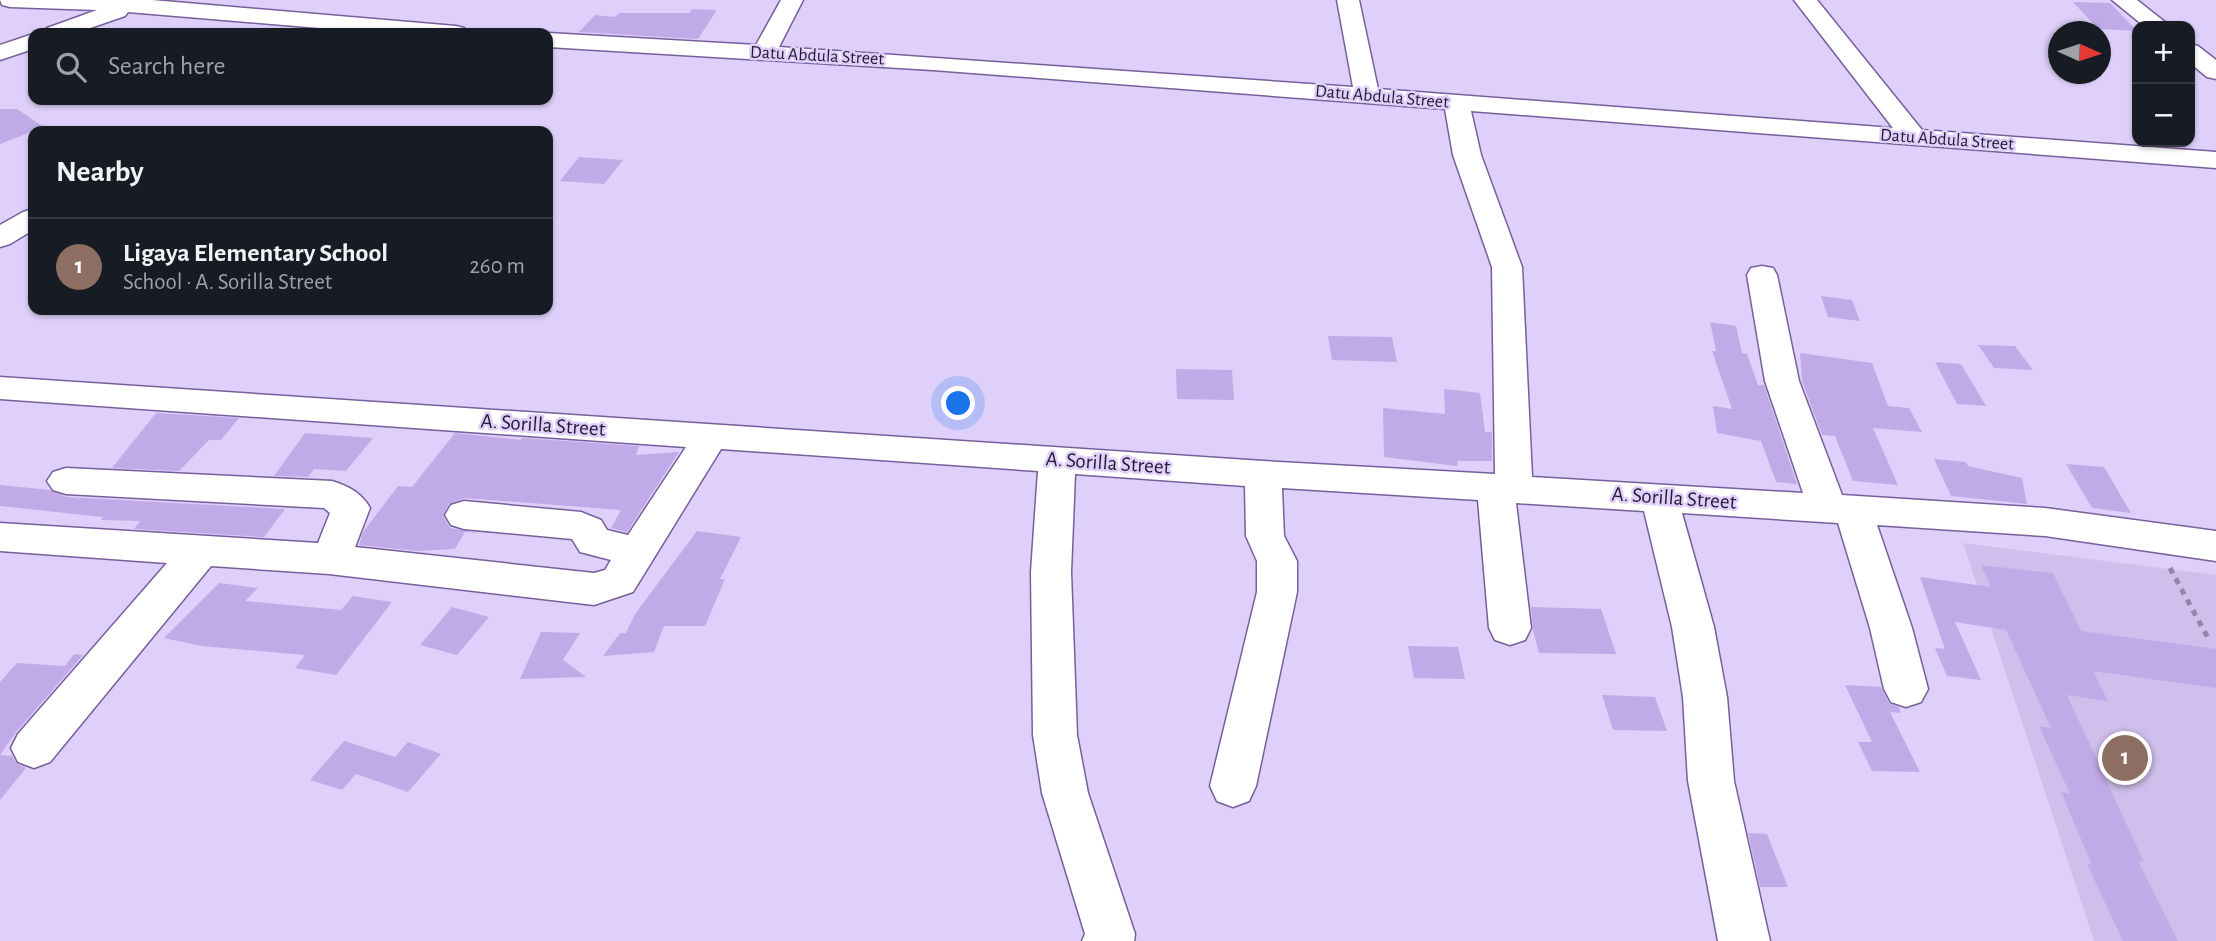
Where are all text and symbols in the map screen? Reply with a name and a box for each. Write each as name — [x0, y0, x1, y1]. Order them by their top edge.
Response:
north arrow — [2048, 21, 2111, 84]
map controls — [2132, 21, 2195, 147]
button: + — [2132, 21, 2195, 84]
search box — [28, 28, 553, 105]
street label: Datu Abdula Street — [750, 44, 885, 69]
icon: search — [52, 48, 90, 86]
text: Search here — [108, 53, 226, 79]
street label: Datu Abdula Street — [1314, 82, 1450, 112]
button: − — [2132, 84, 2195, 147]
street label: Datu Abdula Street — [1879, 126, 2015, 154]
text: Nearby — [56, 157, 144, 187]
text: Ligaya Elementary School — [123, 240, 388, 266]
text: 1 — [75, 255, 83, 278]
text: 260 m — [469, 255, 525, 278]
text: School · A. Sorilla Street — [123, 271, 332, 294]
your location — [941, 386, 975, 420]
street label: A. Sorilla Street — [480, 410, 606, 440]
street label: A. Sorilla Street — [1045, 448, 1171, 478]
street label: A. Sorilla Street — [1611, 483, 1737, 513]
pin: 1 — [2102, 732, 2148, 784]

